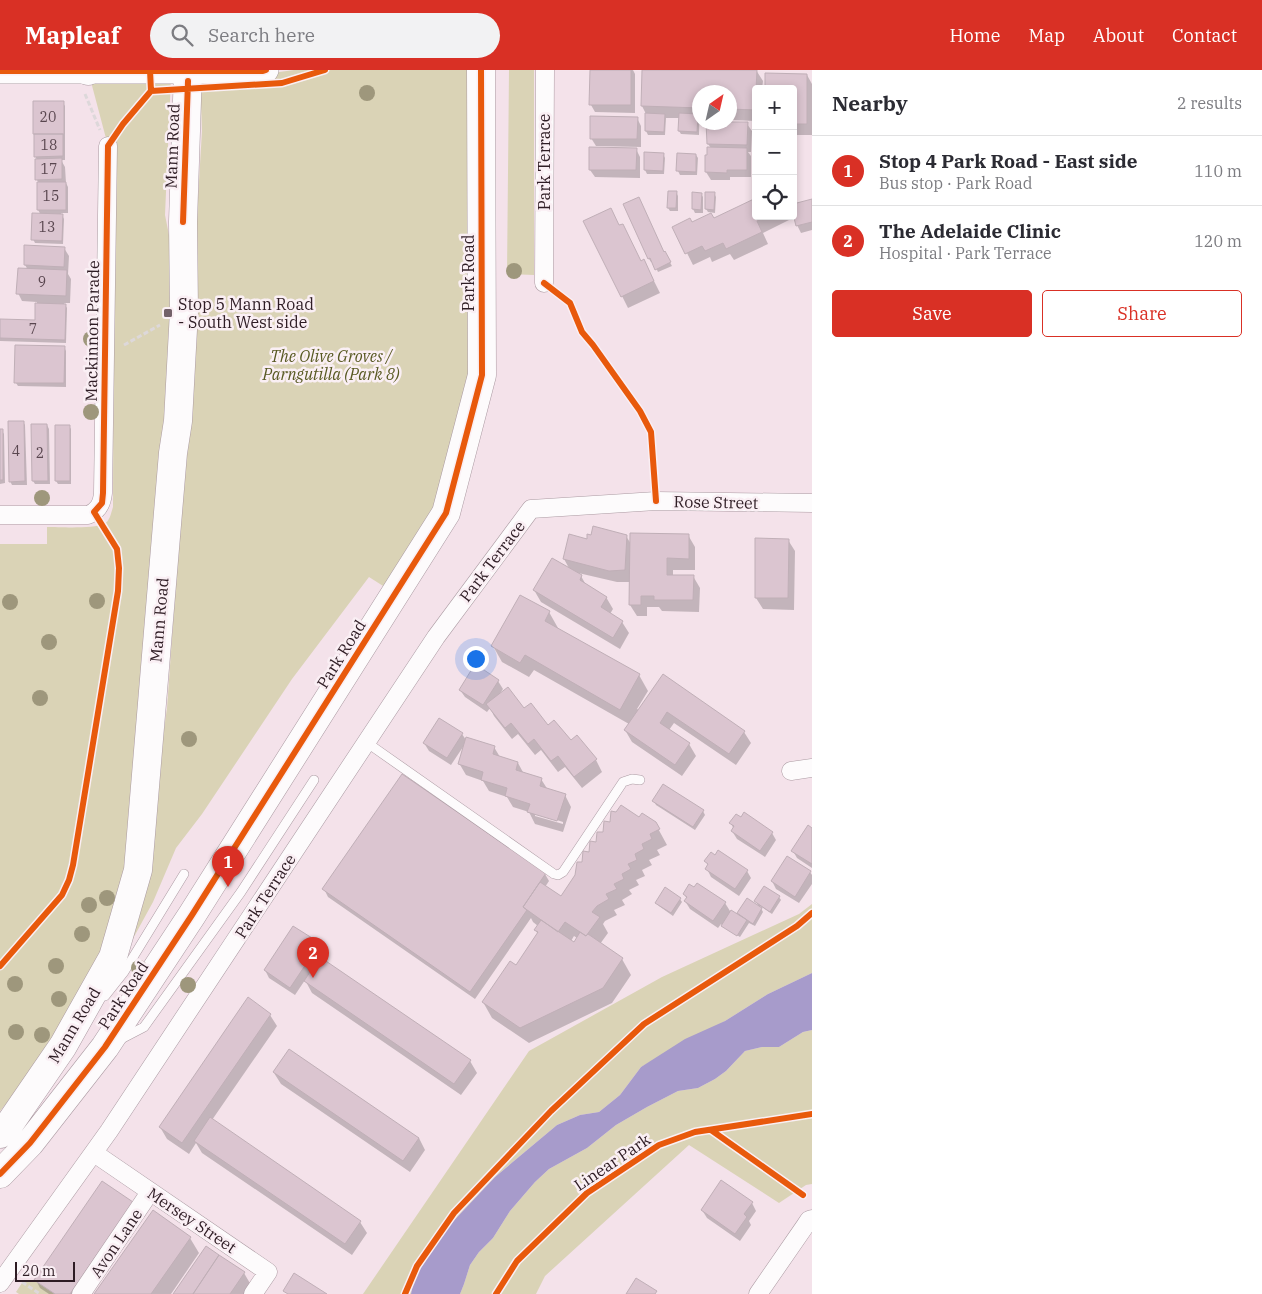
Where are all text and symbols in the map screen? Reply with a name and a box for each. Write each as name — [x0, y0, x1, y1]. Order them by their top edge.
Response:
search box — [150, 13, 500, 58]
text: Mapleaf — [25, 19, 120, 51]
icon: search — [168, 21, 196, 49]
text: Search here — [208, 23, 315, 47]
text: Home — [949, 24, 1001, 47]
text: Map — [1029, 24, 1065, 47]
text: About — [1093, 24, 1144, 47]
text: Contact — [1172, 24, 1237, 47]
north arrow — [692, 85, 737, 130]
map controls — [752, 85, 797, 220]
button: + — [752, 85, 797, 130]
text: Nearby — [832, 89, 908, 117]
text: 2 results — [1177, 93, 1242, 113]
street label: Mann Road — [161, 103, 183, 189]
house number: 20 — [40, 108, 56, 126]
street label: Park Terrace — [534, 114, 554, 210]
button: − — [752, 130, 797, 175]
house number: 18 — [41, 136, 57, 154]
text: Stop 4 Park Road - East side — [879, 149, 1138, 173]
house number: 17 — [41, 160, 57, 178]
text: 1 — [843, 161, 853, 181]
text: 110 m — [1194, 161, 1242, 181]
text: Bus stop · Park Road — [879, 173, 1033, 193]
button: locate — [752, 175, 797, 220]
house number: 15 — [43, 187, 59, 205]
house number: 13 — [39, 218, 55, 236]
text: The Adelaide Clinic — [879, 219, 1061, 243]
text: 2 — [843, 231, 853, 251]
text: 120 m — [1194, 231, 1242, 251]
street label: Park Road — [458, 234, 478, 311]
text: Hospital · Park Terrace — [879, 243, 1052, 263]
street label: Mackinnon Parade — [81, 260, 103, 402]
house number: 9 — [38, 273, 46, 291]
button: Save — [832, 290, 1032, 337]
button: Share — [1042, 290, 1242, 337]
place label: Stop 5 Mann Road - South West side — [178, 294, 314, 332]
marker: Stop 5 Mann Road - South West side — [162, 307, 174, 319]
house number: 7 — [29, 320, 37, 338]
park label: The Olive Groves / Parngutilla (Park 8) — [262, 346, 400, 384]
house number: 4 — [12, 442, 20, 460]
house number: 2 — [36, 444, 44, 462]
street label: Rose Street — [674, 491, 759, 513]
street label: Park Terrace — [455, 516, 529, 606]
street label: Mann Road — [145, 577, 173, 663]
street label: Park Road — [312, 616, 370, 692]
your location — [463, 646, 489, 672]
pin: 1 — [212, 846, 244, 887]
street label: Park Terrace — [230, 850, 300, 942]
pin: 2 — [297, 937, 329, 978]
street label: Park Road — [94, 957, 152, 1033]
street label: Mann Road — [44, 983, 105, 1067]
street label: Linear Park — [570, 1129, 655, 1195]
street label: Mersey Street — [144, 1183, 241, 1257]
street label: Avon Lane — [86, 1205, 146, 1281]
scale bar — [15, 1259, 75, 1282]
text: 20 m — [22, 1262, 55, 1280]

